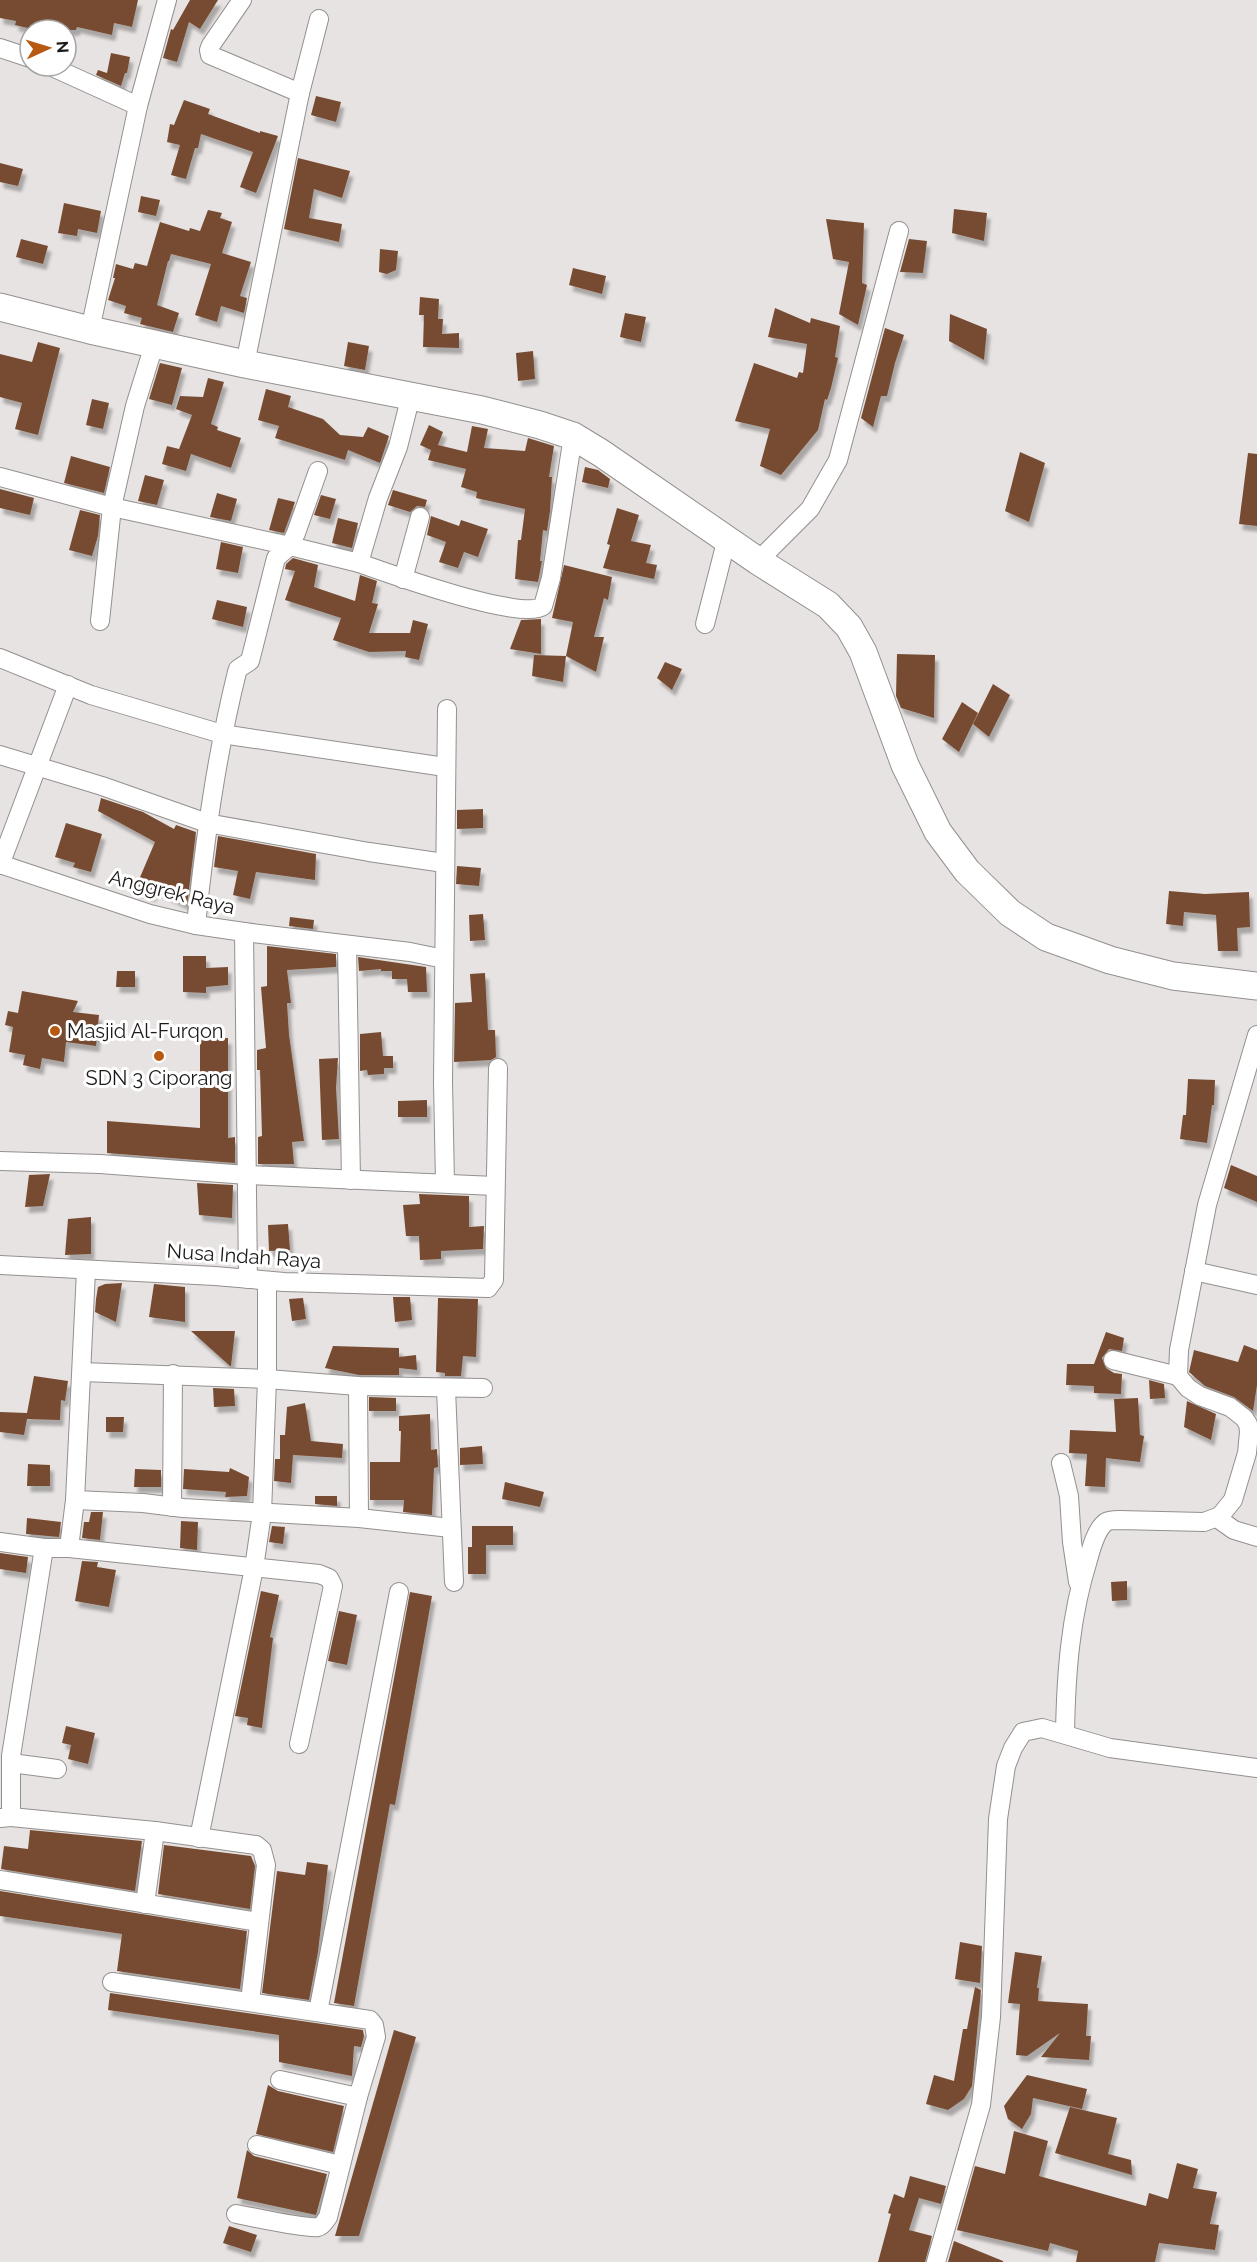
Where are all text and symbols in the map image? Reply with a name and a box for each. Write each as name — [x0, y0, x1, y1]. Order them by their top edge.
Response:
north arrow — [18, 18, 78, 78]
text: N — [53, 40, 72, 54]
street label: Anggrek Raya — [107, 865, 237, 919]
place label: Masjid Al-Furqon — [67, 1019, 223, 1043]
marker: Masjid Al-Furqon — [48, 1024, 62, 1038]
marker: SDN 3 Ciporang — [152, 1049, 166, 1063]
place label: SDN 3 Ciporang — [86, 1066, 232, 1090]
street label: Nusa Indah Raya — [166, 1239, 322, 1273]

